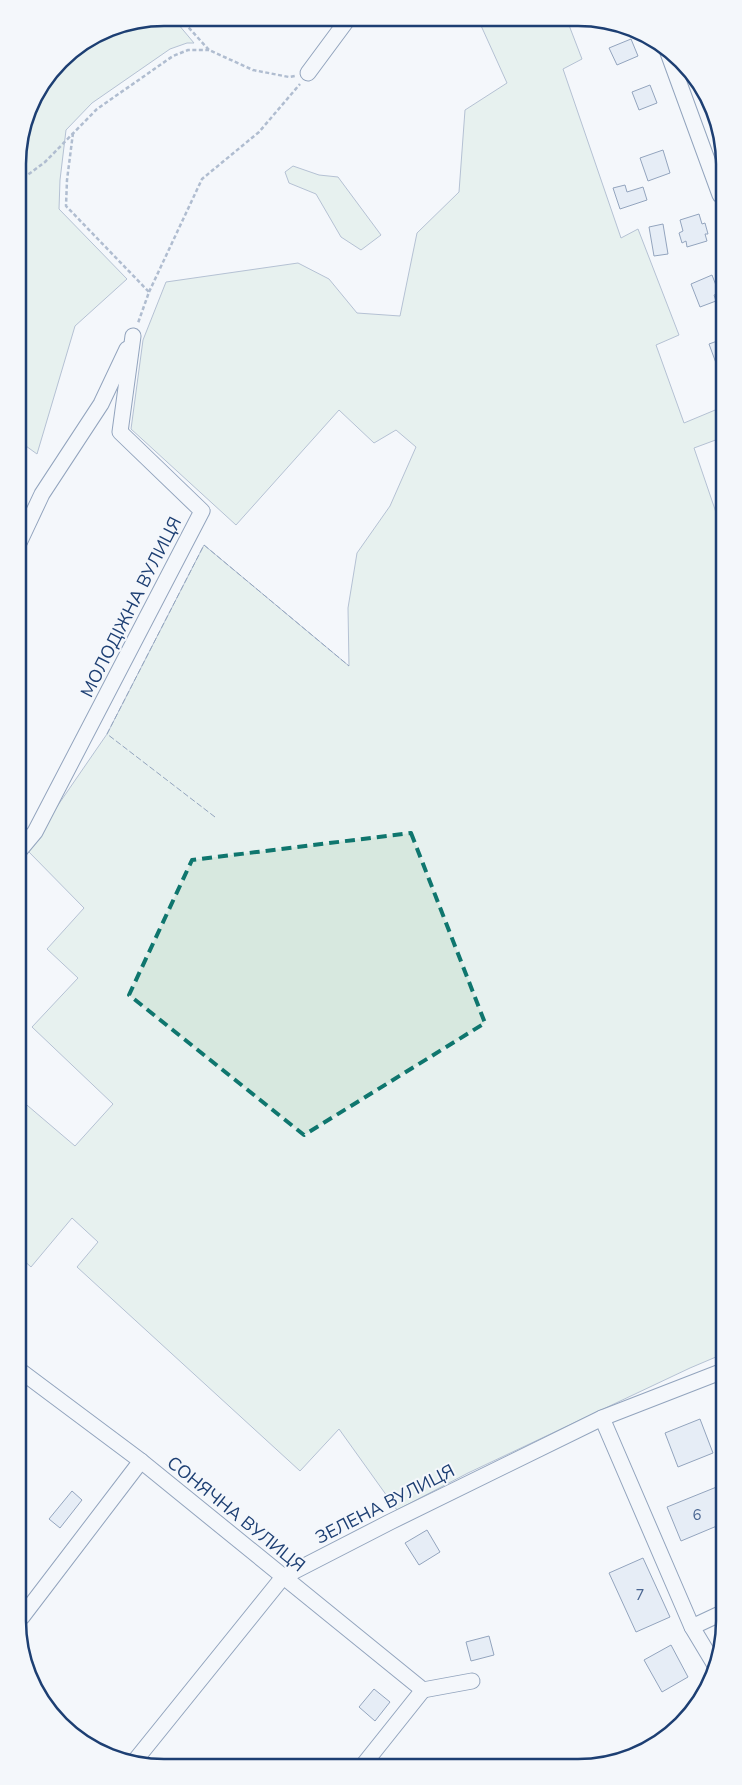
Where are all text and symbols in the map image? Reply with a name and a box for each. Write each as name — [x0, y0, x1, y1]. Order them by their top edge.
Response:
street label: МОЛОДІЖНА ВУЛИЦЯ — [75, 513, 187, 701]
street label: СОНЯЧНА ВУЛИЦЯ — [162, 1451, 310, 1577]
street label: ЗЕЛЕНА ВУЛИЦЯ — [311, 1458, 459, 1550]
house number: 6 — [692, 1505, 702, 1525]
house number: 7 — [635, 1585, 645, 1605]

